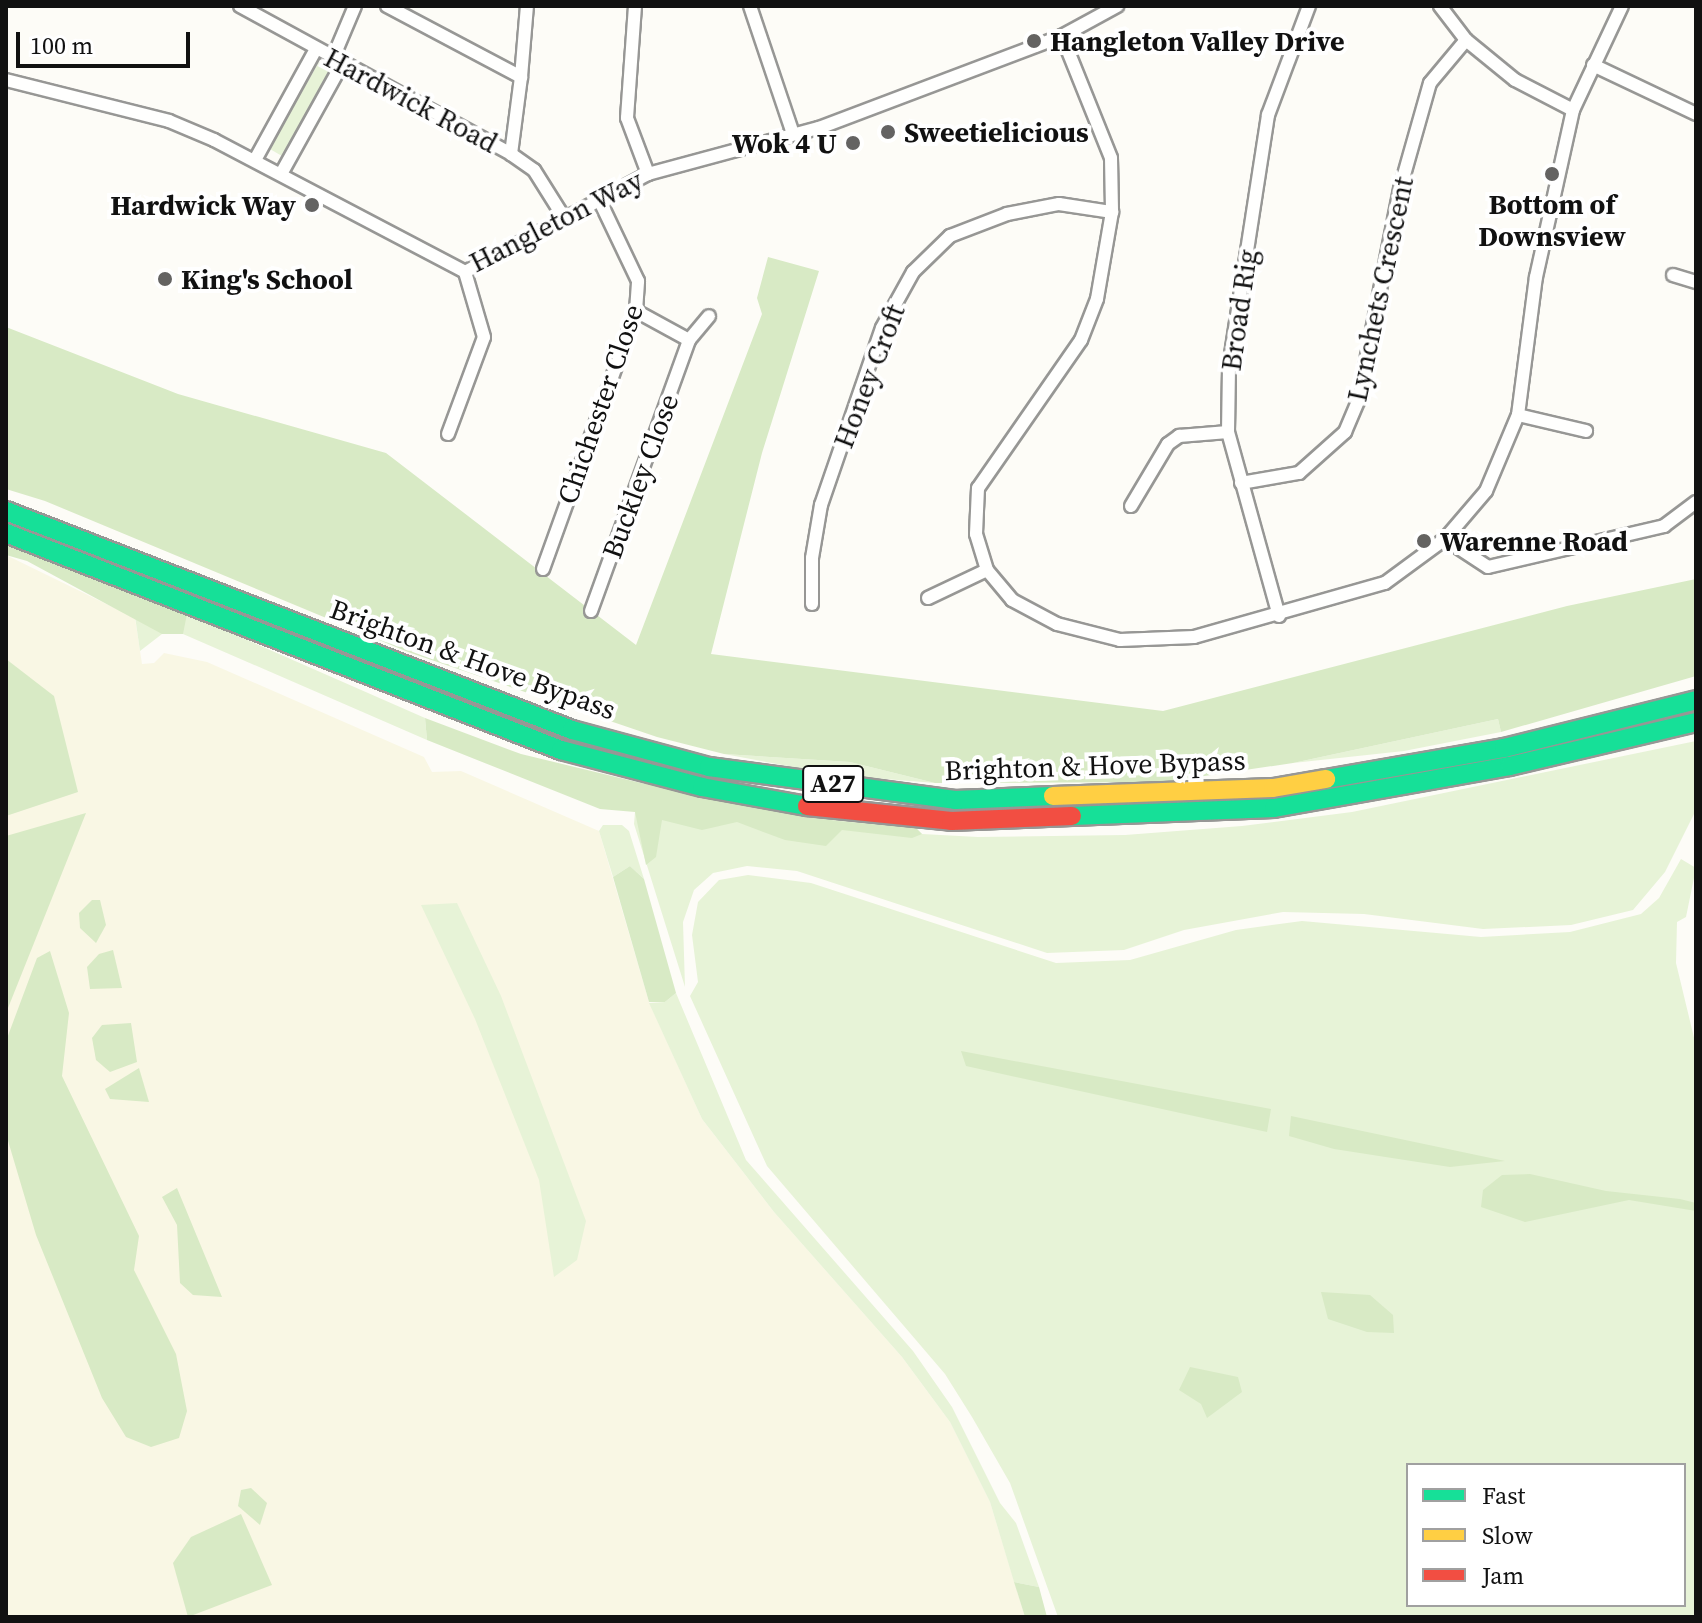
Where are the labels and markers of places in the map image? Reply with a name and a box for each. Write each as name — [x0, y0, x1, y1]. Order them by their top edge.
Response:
place label: Hangleton Valley Drive — [1050, 24, 1345, 58]
marker: Hangleton Valley Drive — [1025, 32, 1043, 50]
place label: Sweetielicious — [904, 115, 1089, 149]
marker: Sweetielicious — [879, 123, 897, 141]
place label: Wok 4 U — [732, 126, 837, 160]
marker: Wok 4 U — [844, 134, 862, 152]
marker: Bottom of Downsview — [1543, 165, 1561, 183]
place label: Bottom of Downsview — [1478, 187, 1626, 253]
place label: Hardwick Way — [110, 188, 296, 222]
marker: Hardwick Way — [303, 196, 321, 214]
place label: King's School — [181, 262, 353, 296]
marker: King's School — [156, 270, 174, 288]
place label: Warenne Road — [1440, 524, 1628, 558]
marker: Warenne Road — [1415, 532, 1433, 550]

